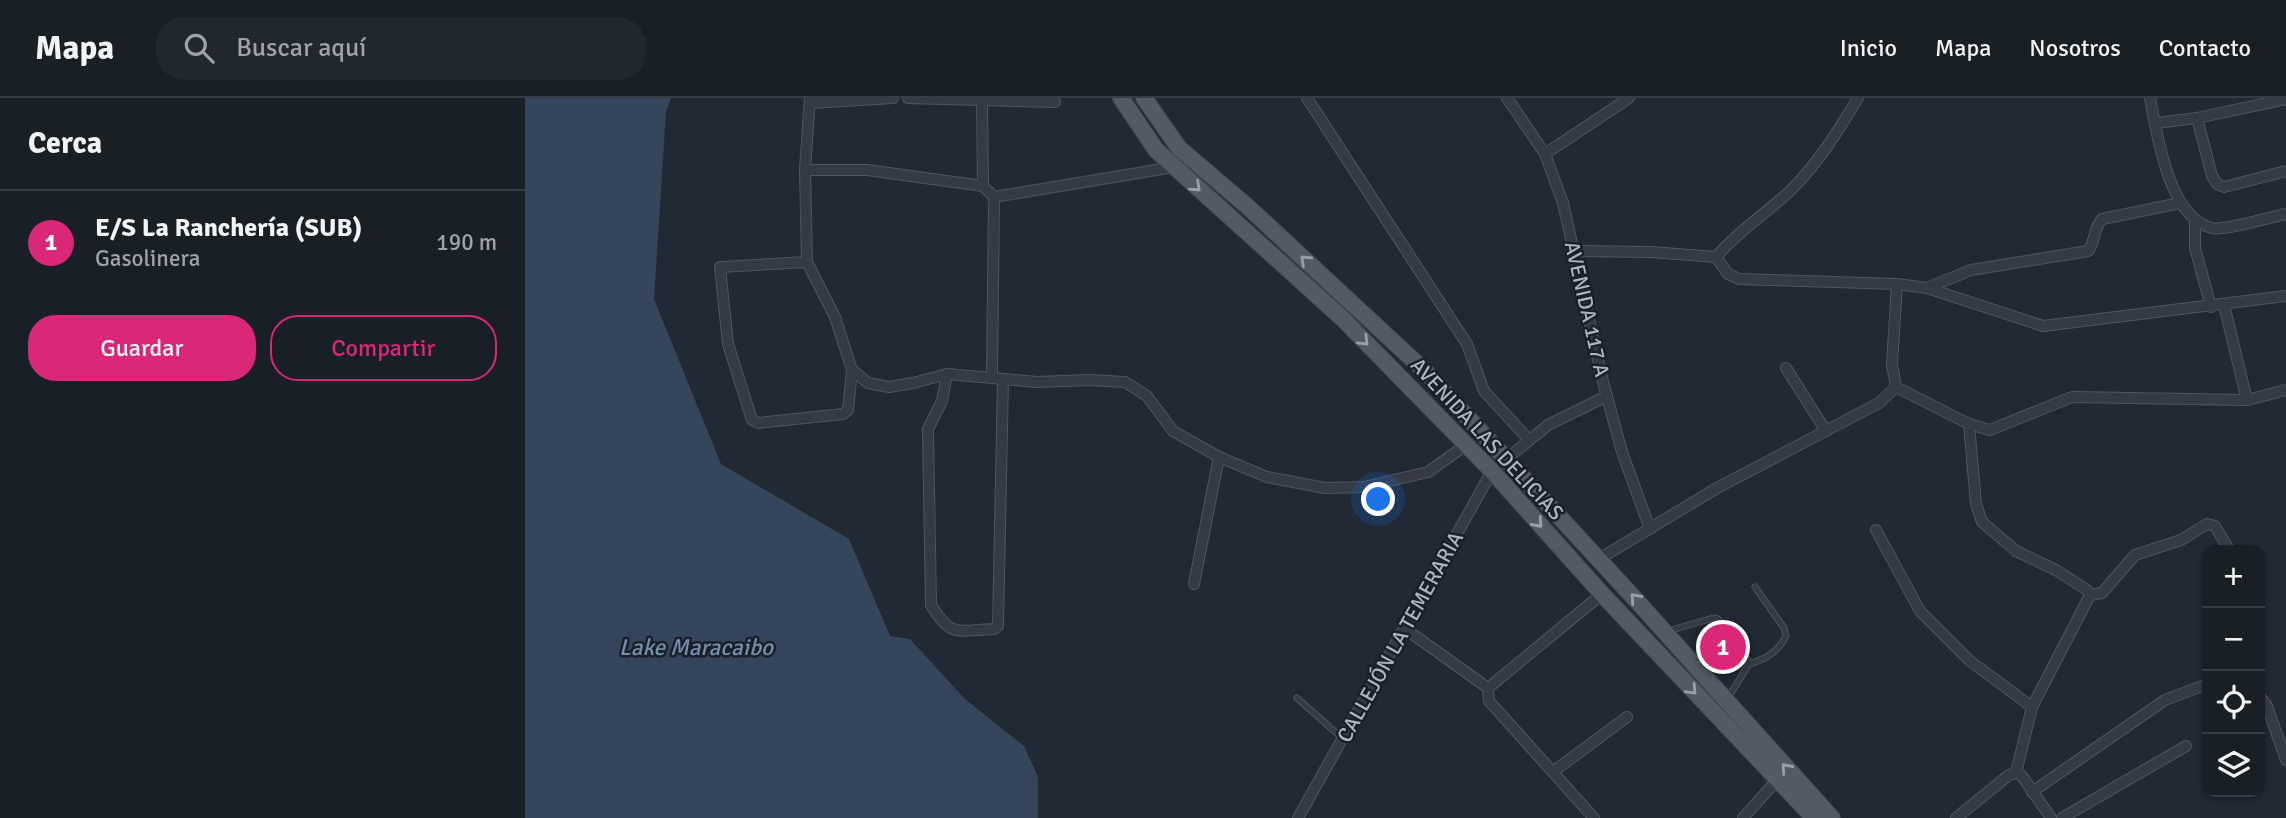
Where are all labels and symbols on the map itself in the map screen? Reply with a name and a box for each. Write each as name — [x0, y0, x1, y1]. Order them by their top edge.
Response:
one-way arrow — [1188, 179, 1201, 192]
street label: AVENIDA 117 A — [1559, 239, 1615, 380]
one-way arrow — [1300, 256, 1313, 268]
one-way arrow — [1356, 332, 1369, 345]
street label: AVENIDA LAS DELICIAS — [1405, 352, 1569, 526]
your location — [1361, 482, 1395, 516]
one-way arrow — [1530, 515, 1542, 528]
street label: CALLEJÓN LA TEMERARIA — [1331, 527, 1469, 747]
one-way arrow — [1630, 593, 1643, 606]
pin: 1 — [1700, 621, 1746, 673]
water label: Lake Maracaibo — [619, 633, 774, 662]
one-way arrow — [1684, 682, 1697, 695]
one-way arrow — [1782, 763, 1794, 776]

